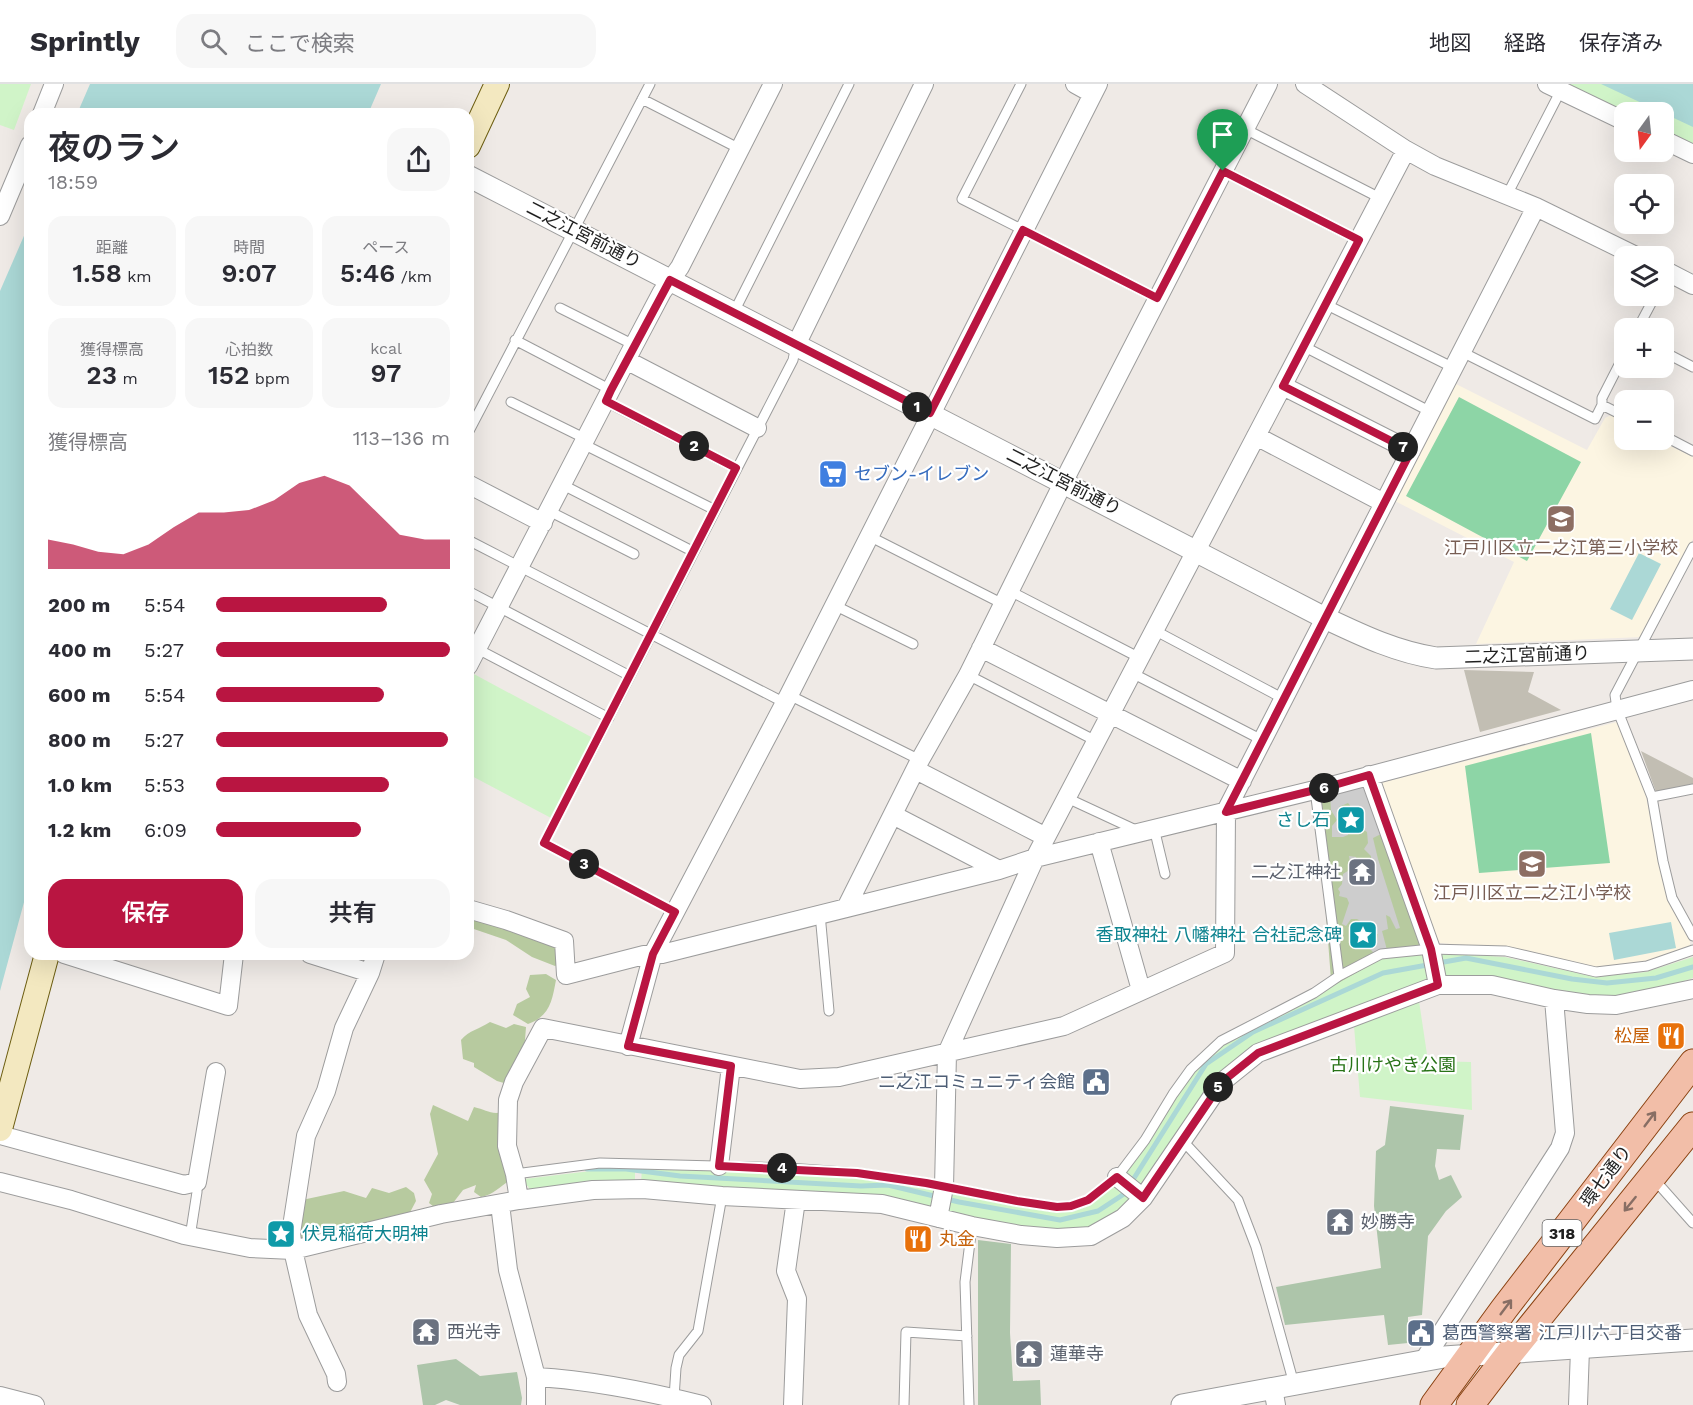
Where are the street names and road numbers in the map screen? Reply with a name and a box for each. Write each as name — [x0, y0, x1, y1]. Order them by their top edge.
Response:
street label: 二之江宮前通り — [523, 197, 645, 273]
street label: 二之江宮前通り — [1003, 444, 1125, 520]
street label: 二之江宮前通り — [1464, 642, 1590, 667]
street label: 環七通り — [1576, 1141, 1636, 1211]
road number: 318 — [1542, 1220, 1582, 1246]

